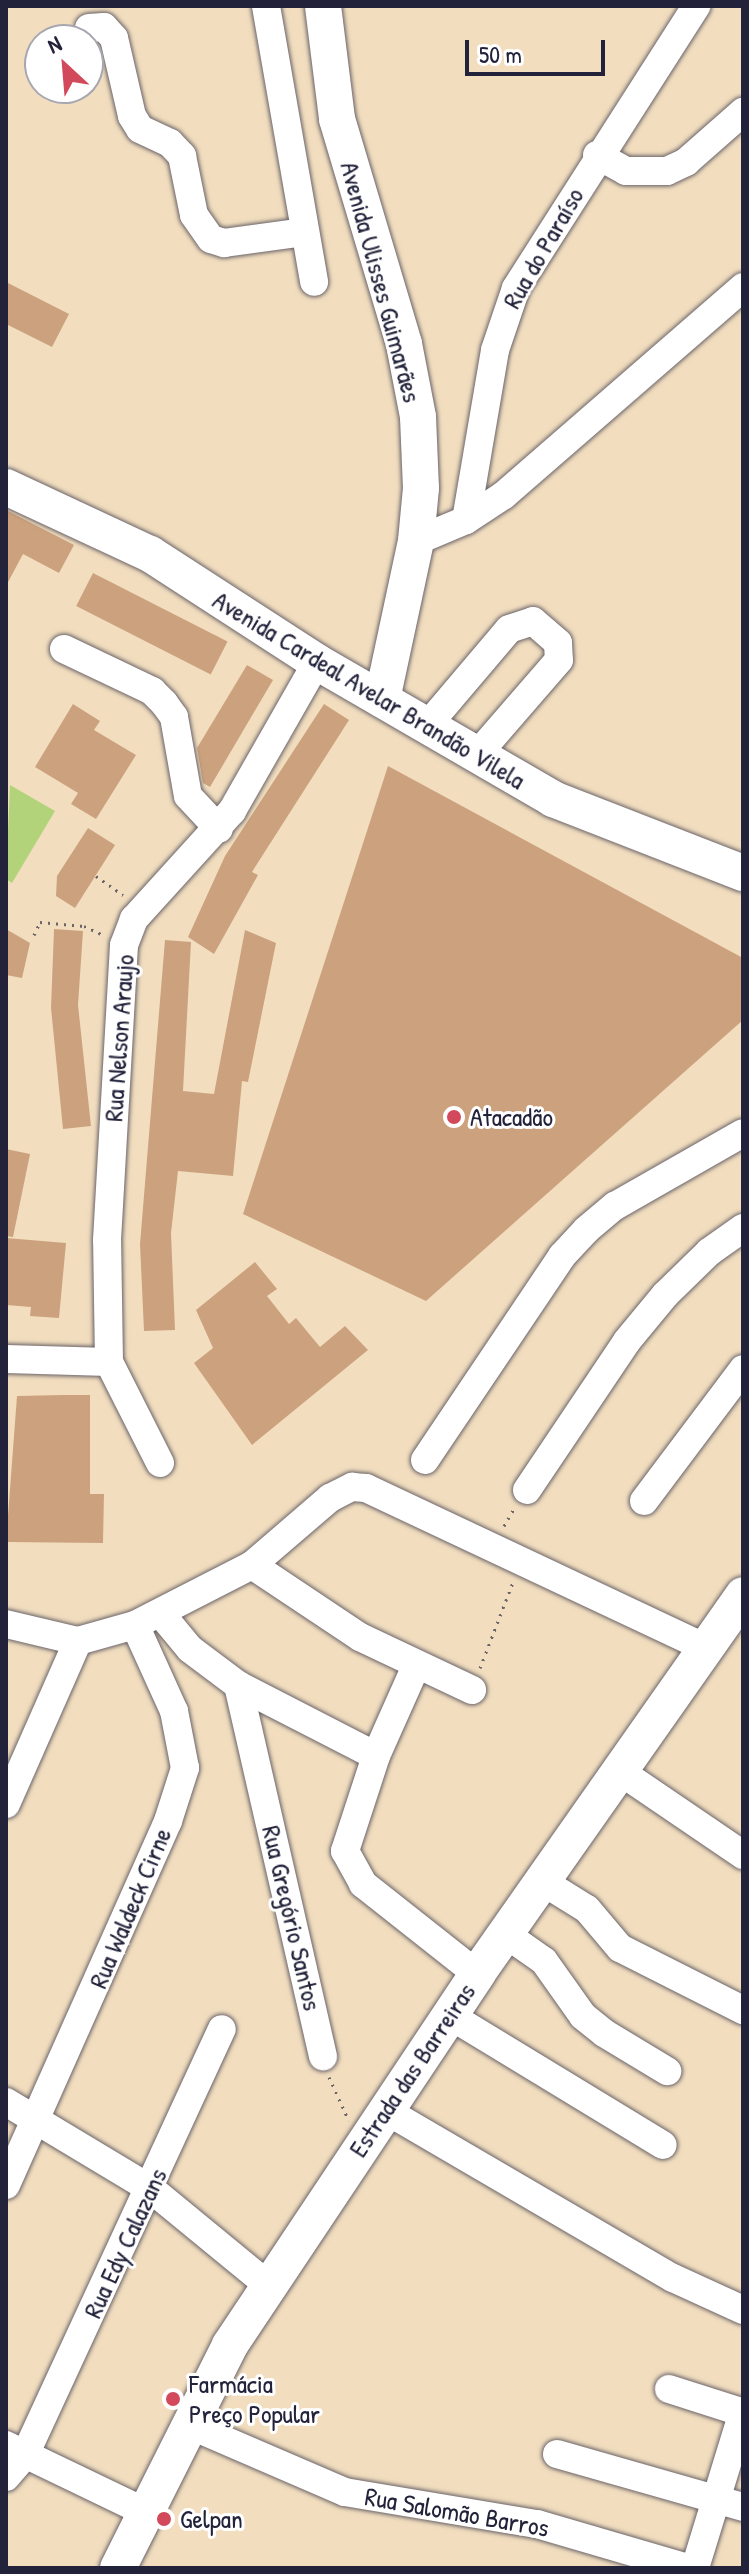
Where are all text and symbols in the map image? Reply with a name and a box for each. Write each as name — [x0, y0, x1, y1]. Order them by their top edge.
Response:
north arrow — [24, 24, 104, 104]
scale bar — [469, 24, 609, 74]
text: N — [43, 28, 66, 60]
text: 50 m — [479, 38, 522, 70]
street label: Avenida Ulisses Guimarães — [334, 158, 428, 406]
street label: Rua do Paraíso — [496, 182, 590, 314]
street label: Avenida Cardeal Avelar Brandão Vilela — [207, 584, 531, 796]
street label: Rua Nelson Araujo — [98, 953, 140, 1123]
place label: Atacadão — [470, 1101, 553, 1133]
marker: Atacadão — [445, 1108, 463, 1126]
street label: Rua Gregório Santos — [256, 1822, 328, 2014]
street label: Rua Waldeck Cirne — [82, 1823, 178, 1993]
street label: Estrada das Barreiras — [342, 1977, 482, 2163]
street label: Rua Edy Calazans — [77, 2163, 173, 2323]
place label: Farmácia Preço Popular — [189, 2368, 320, 2430]
marker: Farmácia Preço Popular — [164, 2390, 182, 2408]
street label: Rua Salomão Barros — [363, 2480, 551, 2544]
place label: Gelpan — [180, 2503, 243, 2535]
marker: Gelpan — [155, 2510, 173, 2528]

